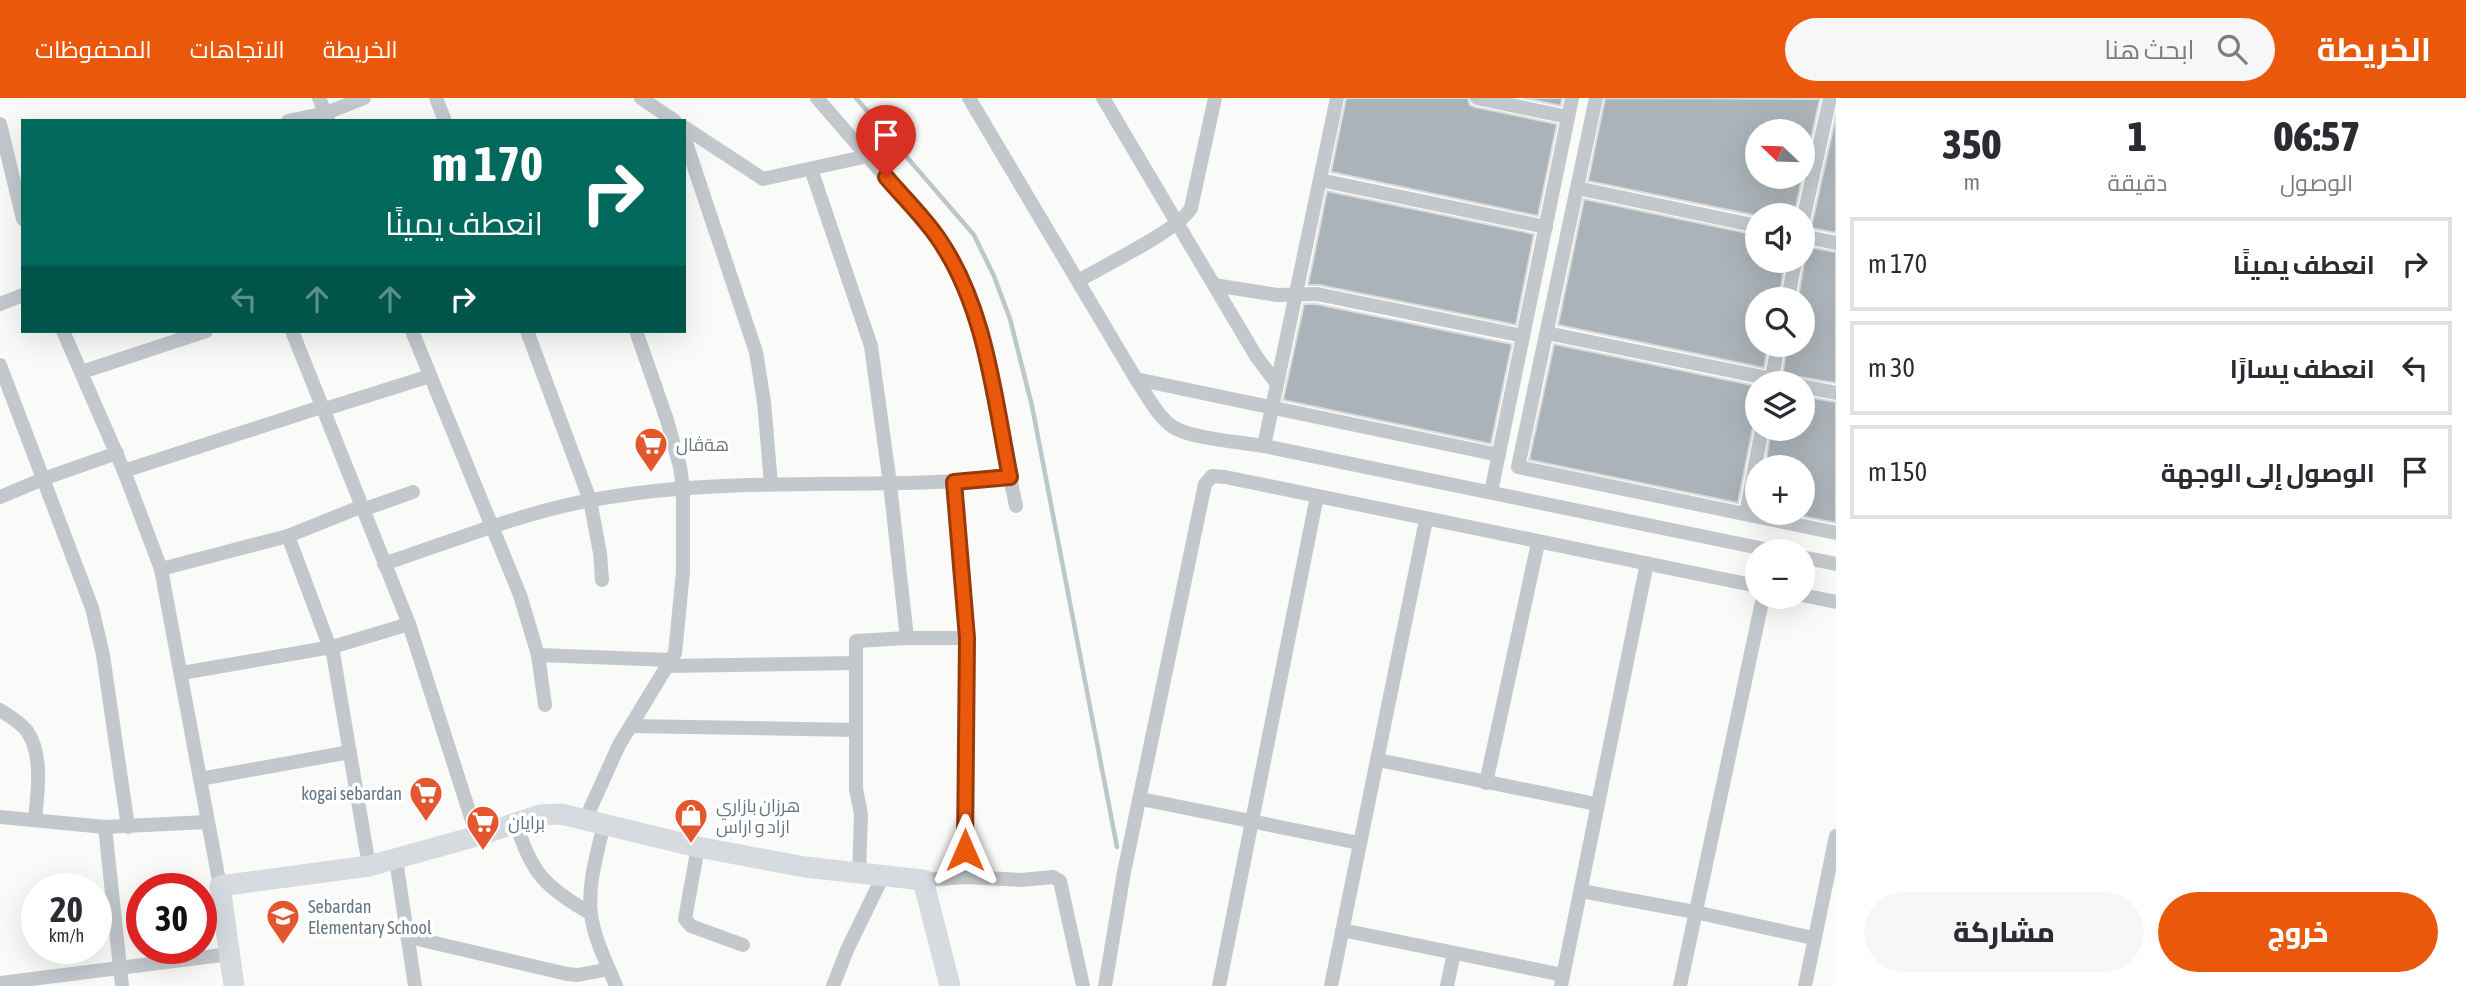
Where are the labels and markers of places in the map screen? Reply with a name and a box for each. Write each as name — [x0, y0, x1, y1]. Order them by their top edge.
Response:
pin — [856, 105, 916, 177]
supermarket icon: هةڤال — [632, 425, 670, 474]
place label: هةڤال — [676, 434, 729, 456]
supermarket icon: kogai sebardan — [407, 774, 445, 823]
place label: kogai sebardan — [301, 783, 402, 804]
place label: هرزان بازاري ازاد و اراس — [716, 795, 800, 838]
shop icon: هرزان بازاري ازاد و اراس — [672, 796, 710, 845]
supermarket icon: برايان — [464, 803, 502, 852]
place label: برايان — [508, 812, 545, 834]
place label: Sebardan Elementary School — [308, 896, 432, 938]
school or university icon: Sebardan Elementary School — [264, 897, 302, 946]

